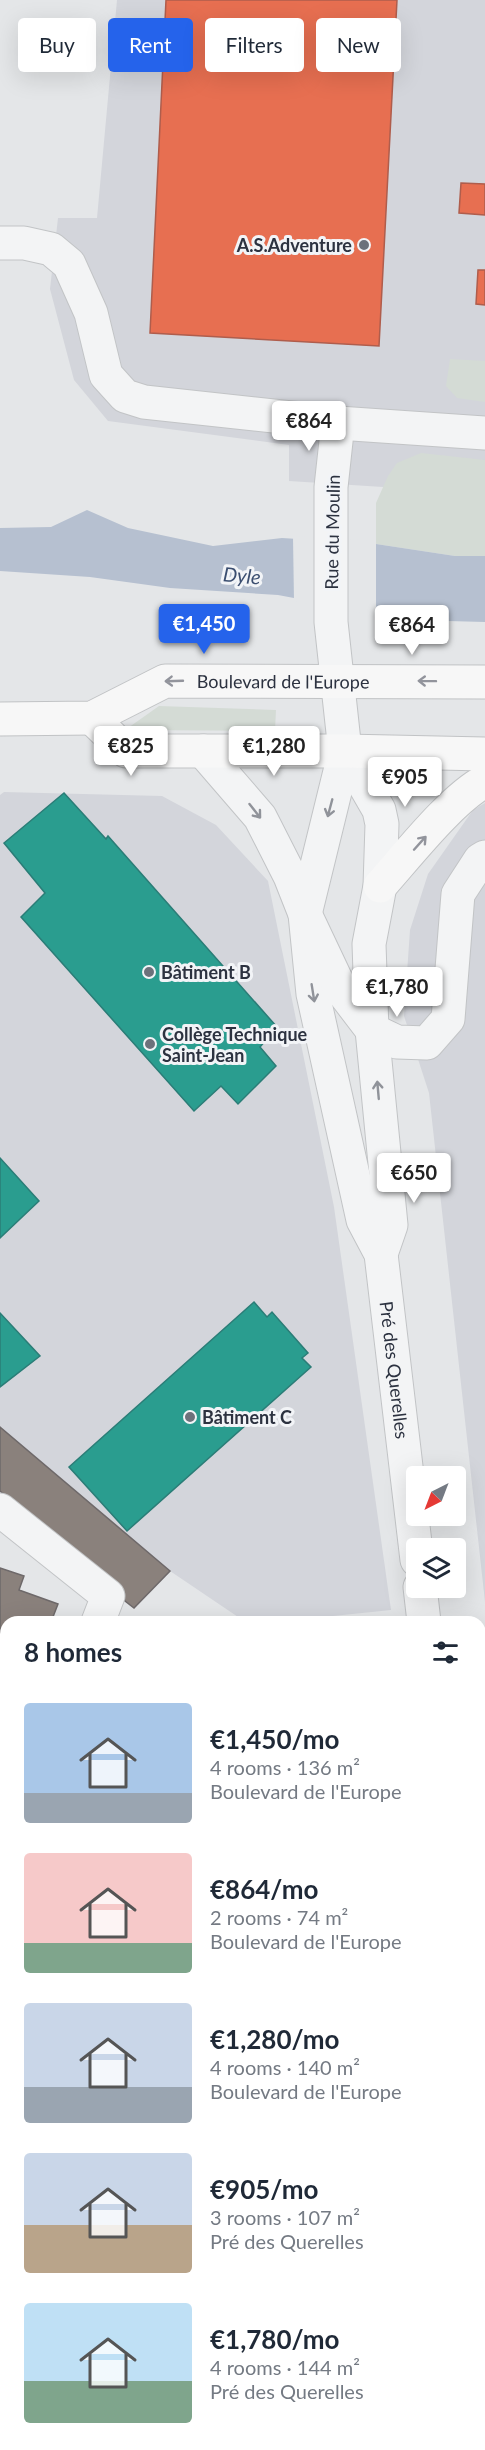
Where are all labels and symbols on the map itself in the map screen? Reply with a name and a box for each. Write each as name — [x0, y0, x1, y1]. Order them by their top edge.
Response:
place label: A.S.Adventure — [236, 234, 352, 256]
marker: A.S.Adventure — [357, 238, 371, 252]
pin: €864 — [273, 401, 345, 452]
street label: Rue du Moulin — [320, 474, 344, 590]
water label: Dyle — [222, 561, 262, 589]
pin: €1,450 — [155, 604, 253, 655]
pin: €864 — [376, 605, 448, 656]
street label: Boulevard de l'Europe — [197, 670, 369, 693]
one-way arrow — [417, 675, 437, 687]
one-way arrow — [165, 676, 184, 687]
pin: €825 — [95, 726, 167, 777]
pin: €1,280 — [225, 726, 323, 777]
pin: €905 — [369, 757, 441, 808]
one-way arrow — [324, 798, 335, 817]
one-way arrow — [248, 803, 261, 819]
one-way arrow — [413, 835, 427, 850]
place label: Bâtiment B — [161, 961, 251, 983]
marker: Bâtiment B — [142, 965, 156, 979]
pin: €1,780 — [348, 967, 446, 1018]
one-way arrow — [308, 983, 319, 1003]
place label: Collège Technique Saint-Jean — [162, 1023, 308, 1066]
marker: Collège Technique Saint-Jean — [143, 1037, 157, 1051]
one-way arrow — [372, 1081, 383, 1101]
pin: €650 — [378, 1153, 450, 1204]
street label: Pré des Querelles — [376, 1300, 414, 1440]
place label: Bâtiment C — [202, 1406, 292, 1428]
marker: Bâtiment C — [183, 1410, 197, 1424]
north arrow — [406, 1466, 466, 1526]

